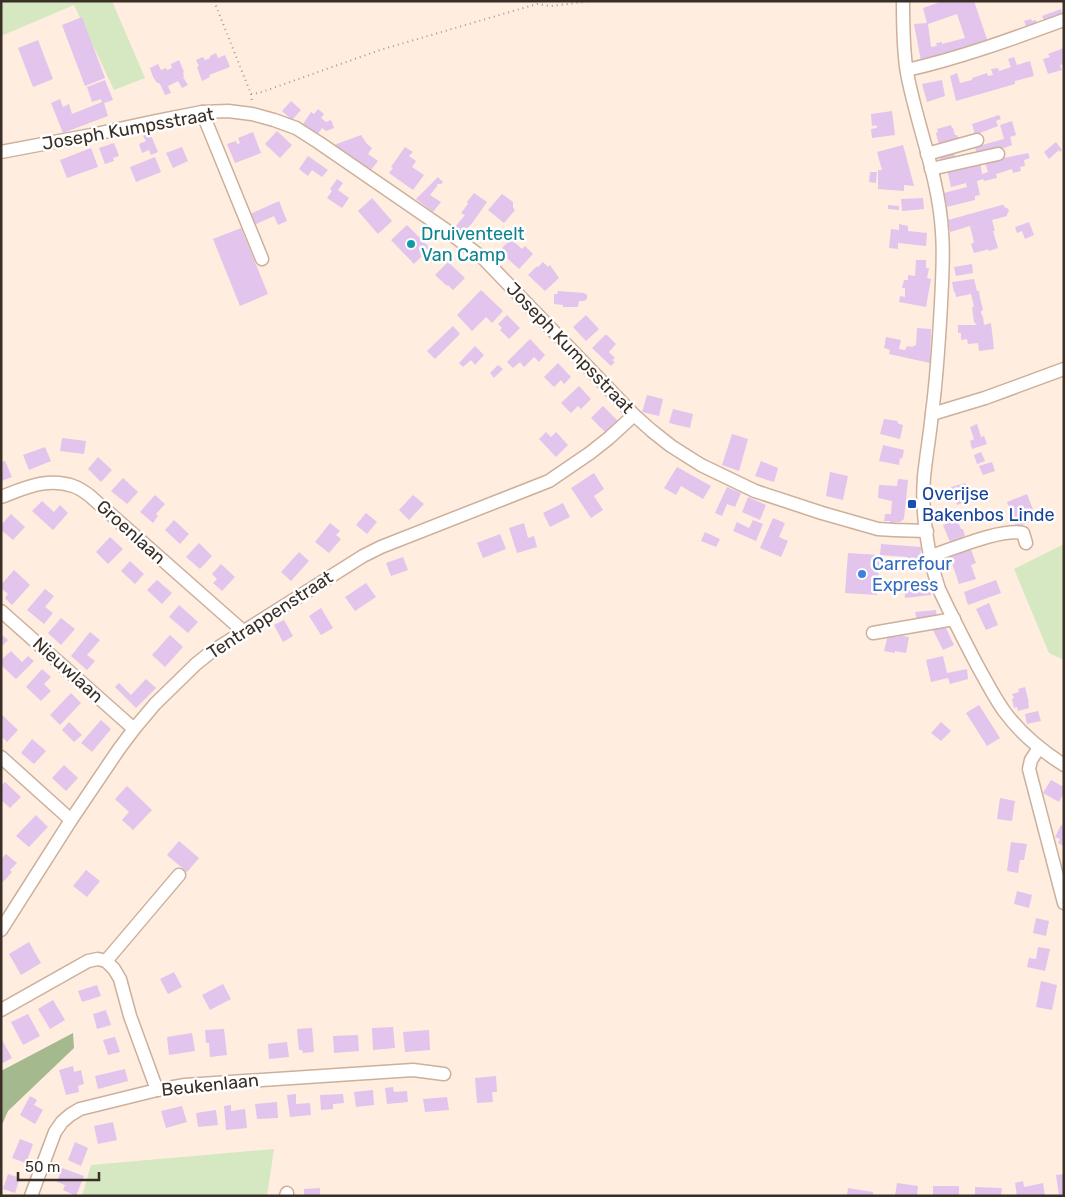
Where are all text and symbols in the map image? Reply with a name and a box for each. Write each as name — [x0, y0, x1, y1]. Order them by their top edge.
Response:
street label: Joseph Kumpsstraat — [40, 103, 216, 155]
place label: Druiventeelt Van Camp — [421, 223, 525, 266]
marker: Druiventeelt Van Camp — [405, 238, 417, 250]
street label: Joseph Kumpsstraat — [502, 278, 638, 418]
place label: Overijse Bakenbos Linde — [922, 483, 1055, 526]
street label: Groenlaan — [92, 495, 170, 569]
marker: Overijse Bakenbos Linde — [906, 498, 918, 510]
place label: Carrefour Express — [872, 553, 952, 596]
street label: Tentrappenstraat — [203, 566, 337, 664]
marker: Carrefour Express — [856, 568, 868, 580]
street label: Nieuwlaan — [28, 633, 108, 707]
street label: Beukenlaan — [160, 1069, 260, 1101]
scale bar — [18, 1150, 99, 1182]
text: 50 m — [25, 1158, 60, 1176]

